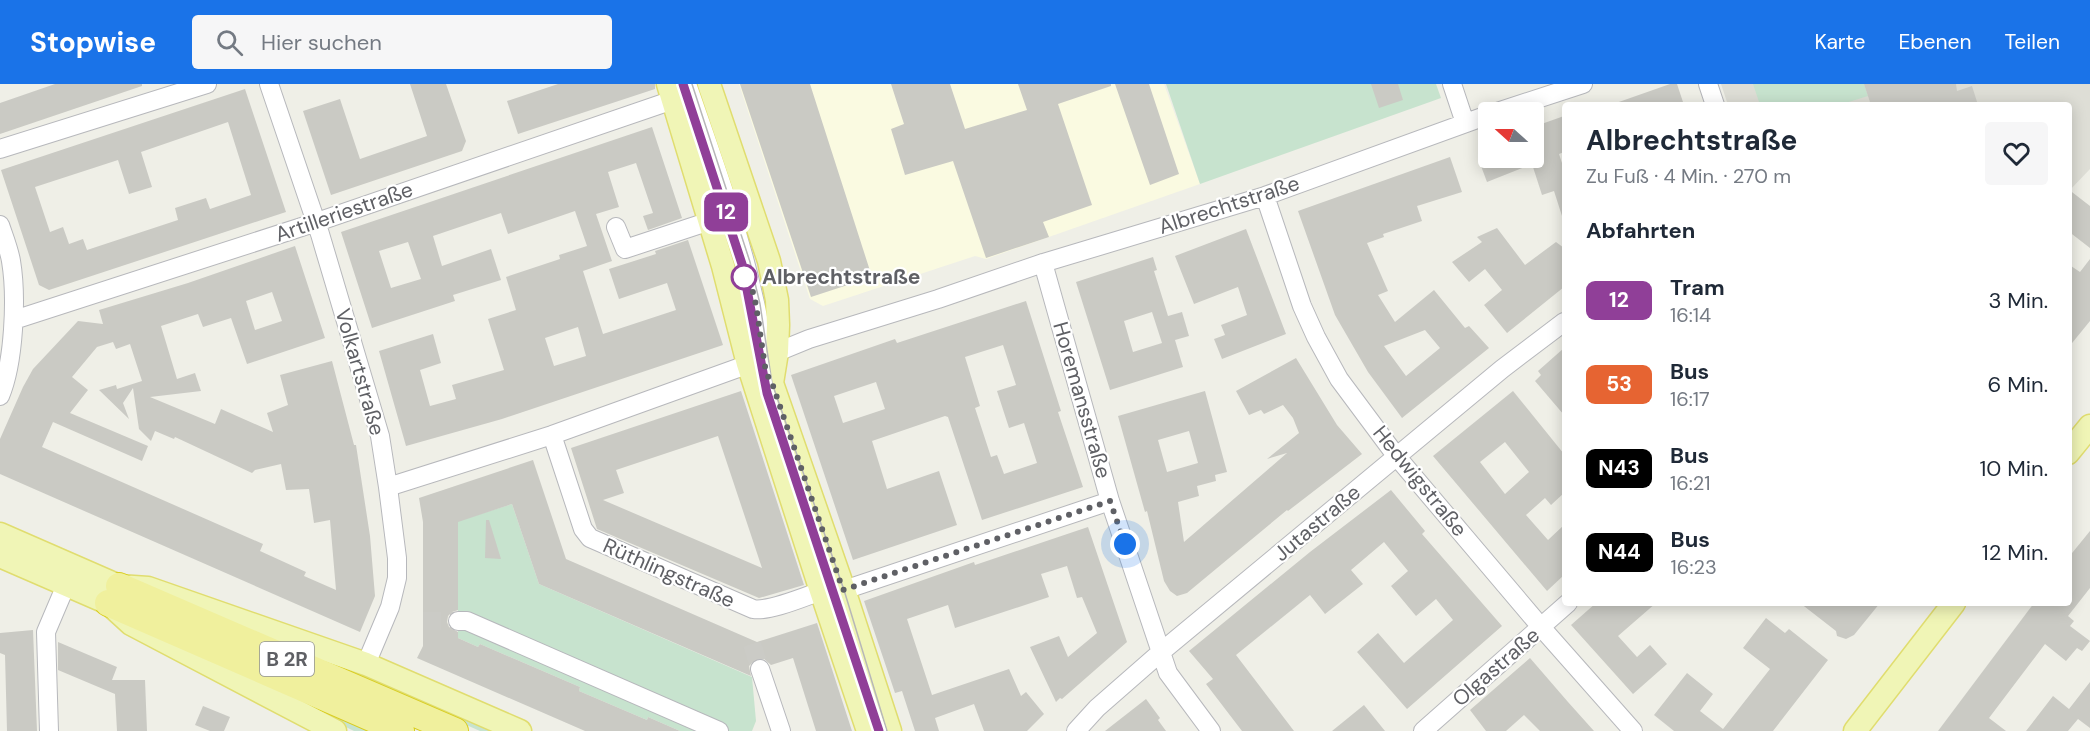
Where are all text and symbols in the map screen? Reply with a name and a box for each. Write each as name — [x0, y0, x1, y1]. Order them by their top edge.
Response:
search box — [192, 15, 612, 69]
text: Stopwise — [30, 24, 156, 61]
icon: search — [213, 26, 246, 59]
text: Hier suchen — [261, 28, 382, 57]
text: Karte — [1815, 28, 1865, 56]
text: Ebenen — [1898, 28, 1971, 56]
text: Teilen — [2004, 28, 2060, 56]
north arrow — [1478, 102, 1544, 168]
map controls — [1478, 102, 1544, 168]
text: Albrechtstraße — [1586, 122, 1797, 159]
button: heart — [1985, 122, 2048, 185]
text: Zu Fuß · 4 Min. · 270 m — [1586, 163, 1791, 189]
street label: Albrechtstraße — [1155, 169, 1303, 241]
street label: Artilleriestraße — [271, 175, 417, 249]
line badge: 12 — [699, 192, 753, 232]
text: 12 — [716, 198, 736, 226]
text: Abfahrten — [1586, 216, 1695, 245]
place label: Albrechtstraße — [762, 263, 920, 291]
marker: Albrechtstraße — [731, 264, 757, 290]
text: Tram — [1670, 273, 1725, 302]
text: 12 — [1609, 286, 1629, 314]
text: 3 Min. — [1988, 286, 2048, 315]
text: 16:14 — [1670, 302, 1711, 328]
street label: Volkartstraße — [329, 305, 391, 439]
street label: Horemansstraße — [1046, 318, 1118, 482]
text: Bus — [1670, 357, 1709, 386]
text: 53 — [1606, 370, 1632, 398]
text: 6 Min. — [1988, 370, 2048, 399]
text: 16:17 — [1670, 386, 1710, 412]
street label: Hedwigstraße — [1367, 420, 1473, 542]
text: Bus — [1670, 441, 1709, 470]
text: N43 — [1598, 454, 1640, 482]
text: 10 Min. — [1979, 454, 2048, 483]
text: 16:21 — [1670, 470, 1711, 496]
street label: Jutastraße — [1268, 478, 1366, 568]
text: Bus — [1671, 525, 1710, 554]
your location — [1110, 529, 1140, 559]
street label: Rüthlingstraße — [599, 531, 739, 615]
text: N44 — [1598, 538, 1641, 566]
text: 12 Min. — [1982, 538, 2048, 567]
text: 16:23 — [1671, 554, 1717, 580]
street label: Olgastraße — [1446, 621, 1546, 713]
road number: B 2R — [260, 642, 314, 676]

